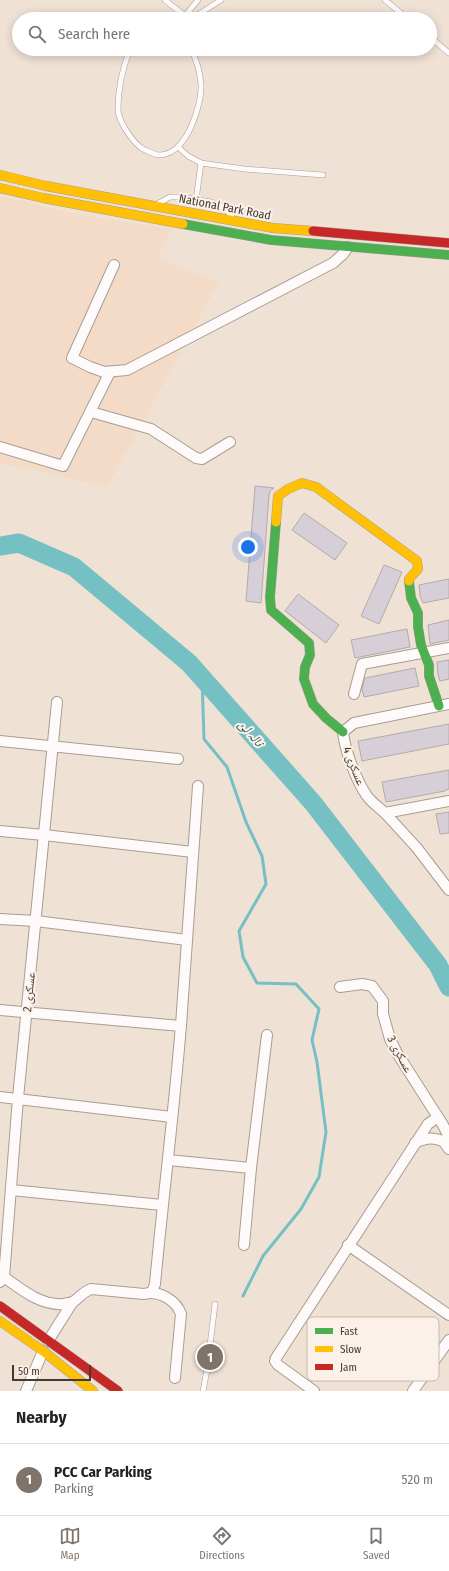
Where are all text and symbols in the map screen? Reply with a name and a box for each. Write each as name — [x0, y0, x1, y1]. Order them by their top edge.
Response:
search box — [12, 12, 437, 56]
icon: search — [26, 23, 48, 45]
text: Search here — [58, 25, 130, 43]
street label: National Park Road — [178, 191, 272, 223]
your location — [238, 537, 258, 557]
water label: نالہ لئ — [235, 717, 268, 752]
street label: عسکری 4 — [340, 745, 368, 787]
street label: عسکری 2 — [20, 971, 38, 1013]
street label: عسکری 3 — [384, 1033, 416, 1075]
legend — [307, 1317, 439, 1381]
text: Fast — [340, 1325, 358, 1338]
pin: 1 — [197, 1342, 223, 1372]
text: Slow — [340, 1343, 361, 1356]
text: Jam — [340, 1361, 357, 1374]
scale bar — [12, 1363, 91, 1382]
text: 50 m — [18, 1365, 40, 1378]
text: Nearby — [16, 1407, 67, 1428]
text: PCC Car Parking — [54, 1463, 152, 1481]
text: 1 — [26, 1472, 32, 1487]
text: 520 m — [402, 1472, 433, 1487]
text: Parking — [54, 1481, 93, 1496]
tab: Map — [59, 1525, 81, 1562]
tab: Directions — [199, 1525, 245, 1562]
tab: Saved — [363, 1525, 390, 1562]

